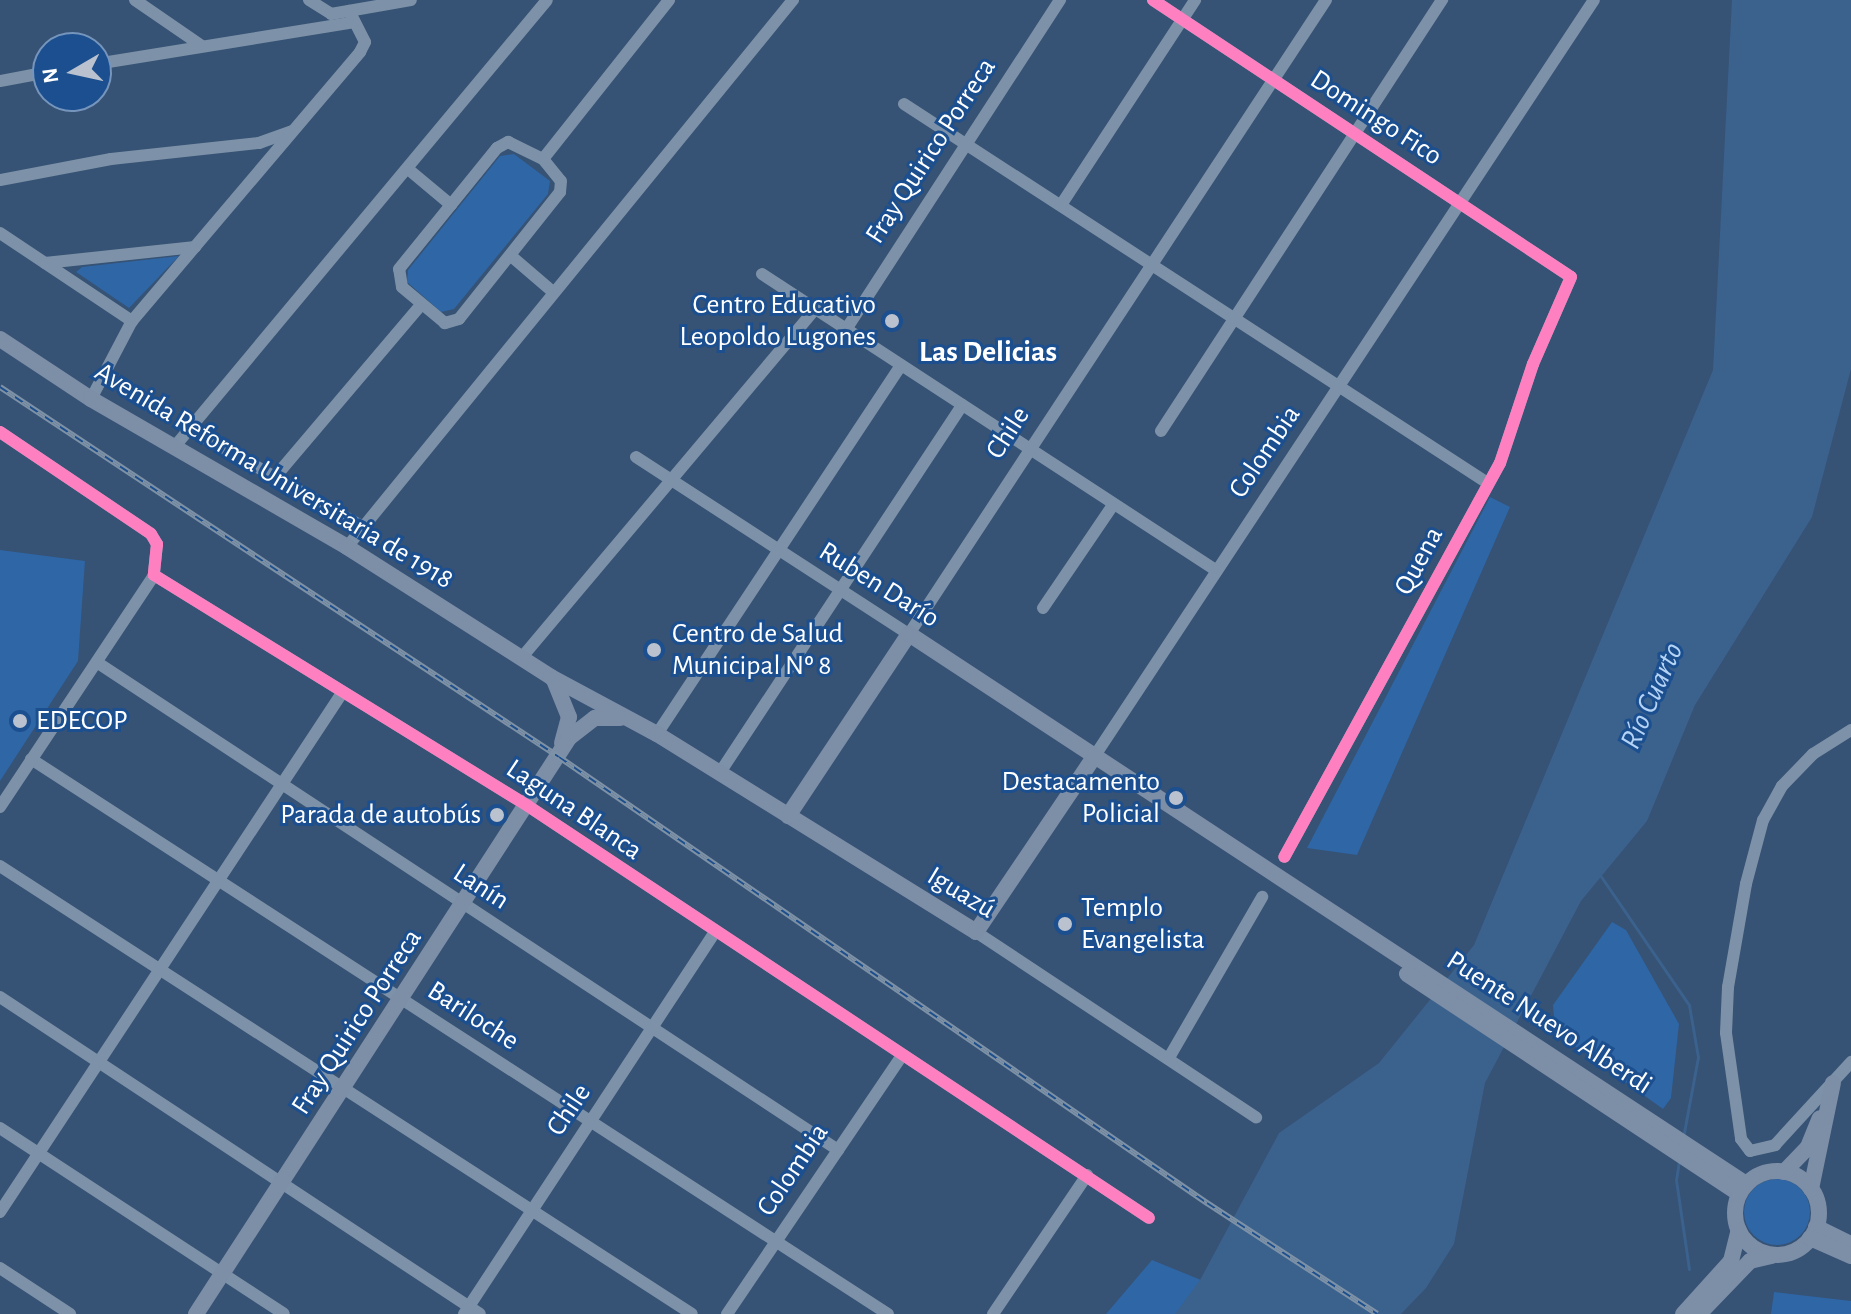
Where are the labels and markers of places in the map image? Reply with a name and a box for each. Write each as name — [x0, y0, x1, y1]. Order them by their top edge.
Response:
place label: Centro Educativo Leopoldo Lugones — [680, 288, 876, 354]
marker: Centro Educativo Leopoldo Lugones — [883, 312, 901, 330]
place label: Centro de Salud Municipal Nº 8 — [672, 617, 843, 683]
marker: Centro de Salud Municipal Nº 8 — [643, 639, 665, 661]
place label: EDECOP — [36, 704, 128, 738]
marker: EDECOP — [11, 712, 29, 730]
place label: Destacamento Policial — [1002, 765, 1160, 831]
marker: Destacamento Policial — [1167, 789, 1185, 807]
place label: Parada de autobús — [280, 798, 481, 832]
marker: Parada de autobús — [488, 806, 506, 824]
place label: Templo Evangelista — [1081, 891, 1205, 957]
marker: Templo Evangelista — [1056, 915, 1074, 933]

